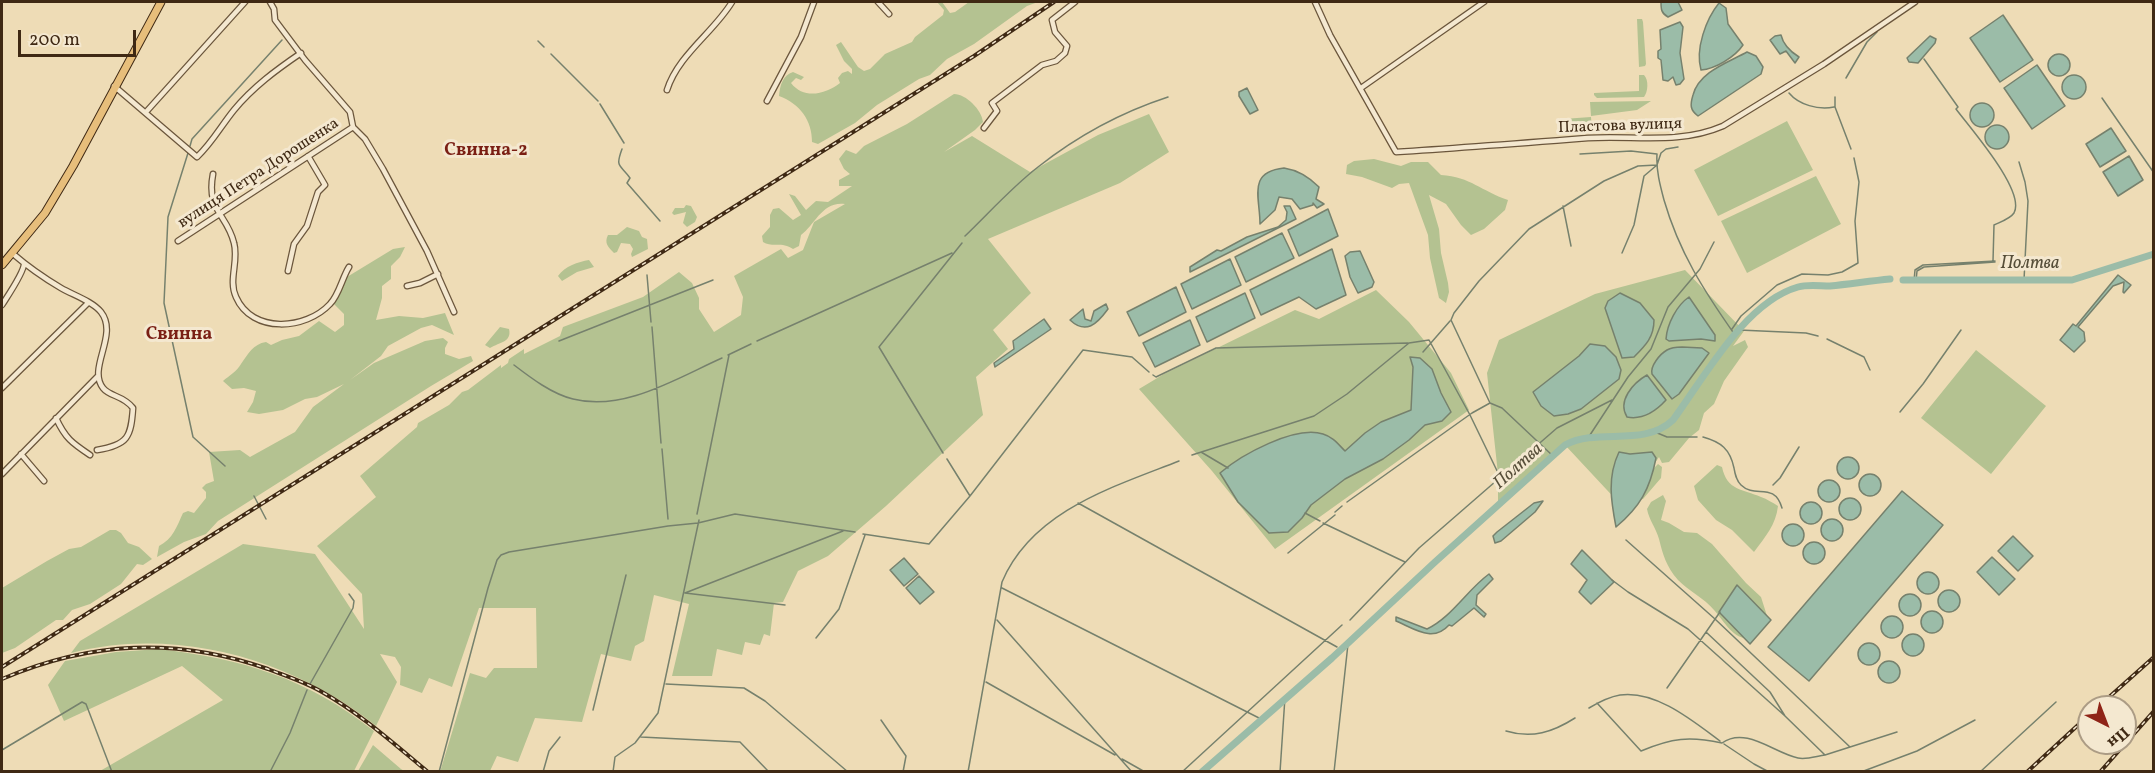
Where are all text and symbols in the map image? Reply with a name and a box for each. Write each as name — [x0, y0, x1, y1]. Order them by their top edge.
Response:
scale bar — [21, 18, 140, 56]
text: 200 m — [29, 28, 80, 53]
street label: вулиця Петра Дорошенка — [175, 115, 343, 233]
street label: Пластова вулиця — [1558, 115, 1682, 139]
district label: Свинна-2 — [444, 141, 528, 163]
water label: Полтва — [2000, 254, 2060, 276]
district label: Свинна — [146, 325, 212, 347]
water label: Полтва — [1490, 439, 1548, 495]
north arrow — [2077, 695, 2137, 755]
text: Пн — [2102, 721, 2134, 753]

